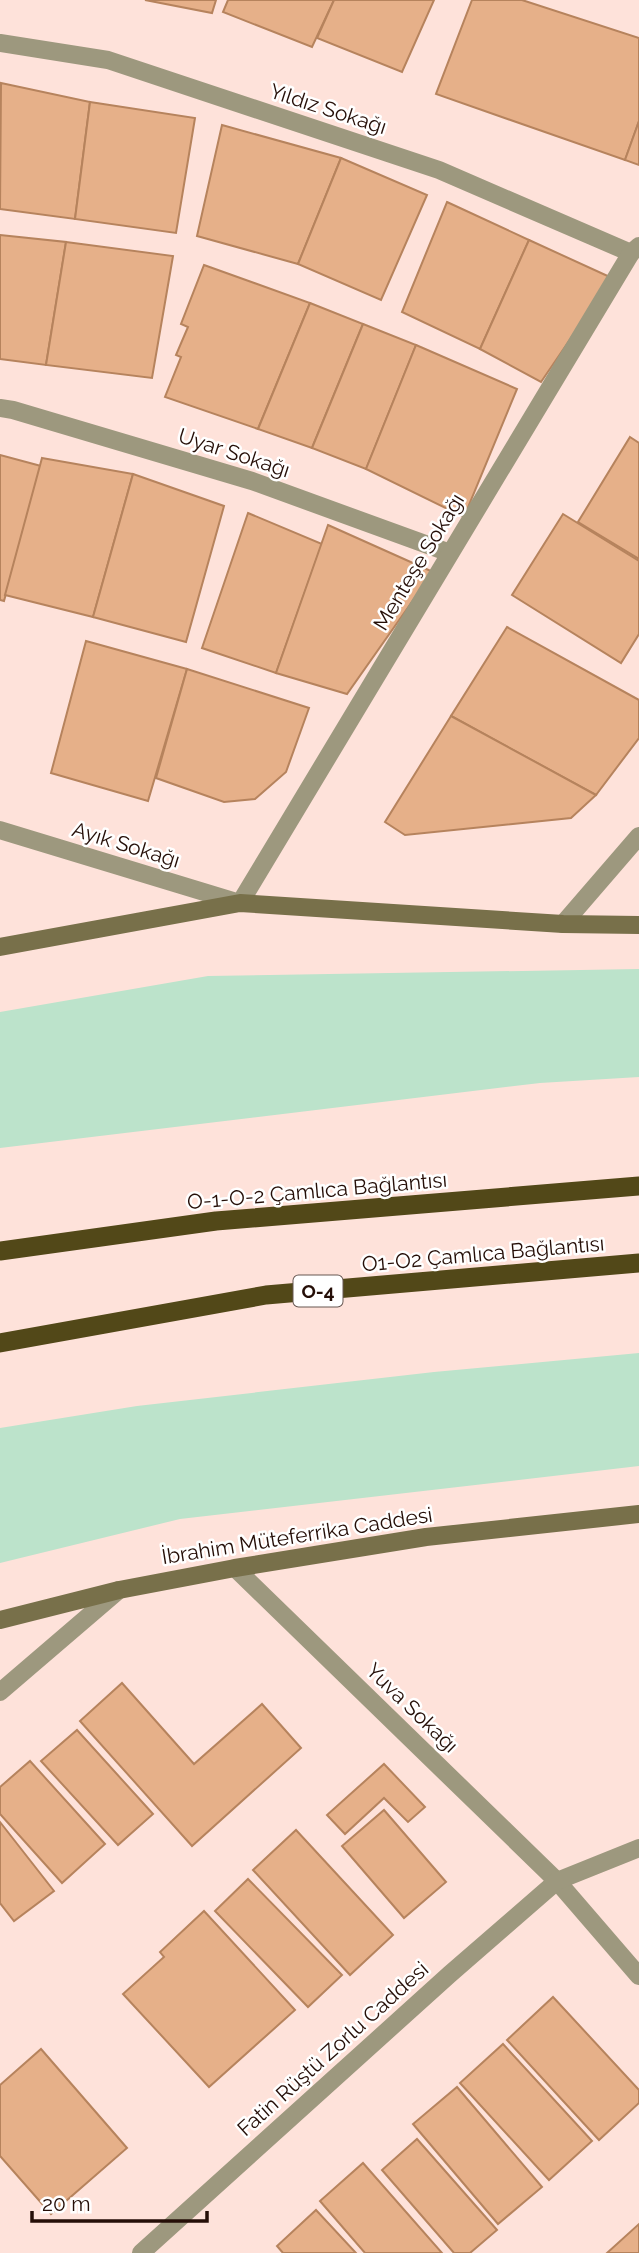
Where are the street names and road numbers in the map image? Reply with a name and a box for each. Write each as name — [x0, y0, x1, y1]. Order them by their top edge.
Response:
street label: Yıldız Sokağı — [267, 78, 390, 139]
street label: Uyar Sokağı — [175, 423, 293, 482]
street label: Menteşe Sokağı — [368, 489, 469, 635]
street label: Ayık Sokağı — [69, 816, 183, 873]
street label: O-1-O-2 Çamlıca Bağlantısı — [186, 1167, 448, 1214]
street label: O1-O2 Çamlıca Bağlantısı — [361, 1230, 605, 1277]
road number: O-4 — [294, 1275, 342, 1306]
street label: İbrahim Müteferrika Caddesi — [160, 1502, 434, 1569]
street label: Yuva Sokağı — [361, 1658, 463, 1758]
street label: Fatin Rüştü Zorlu Caddesi — [232, 1956, 433, 2141]

